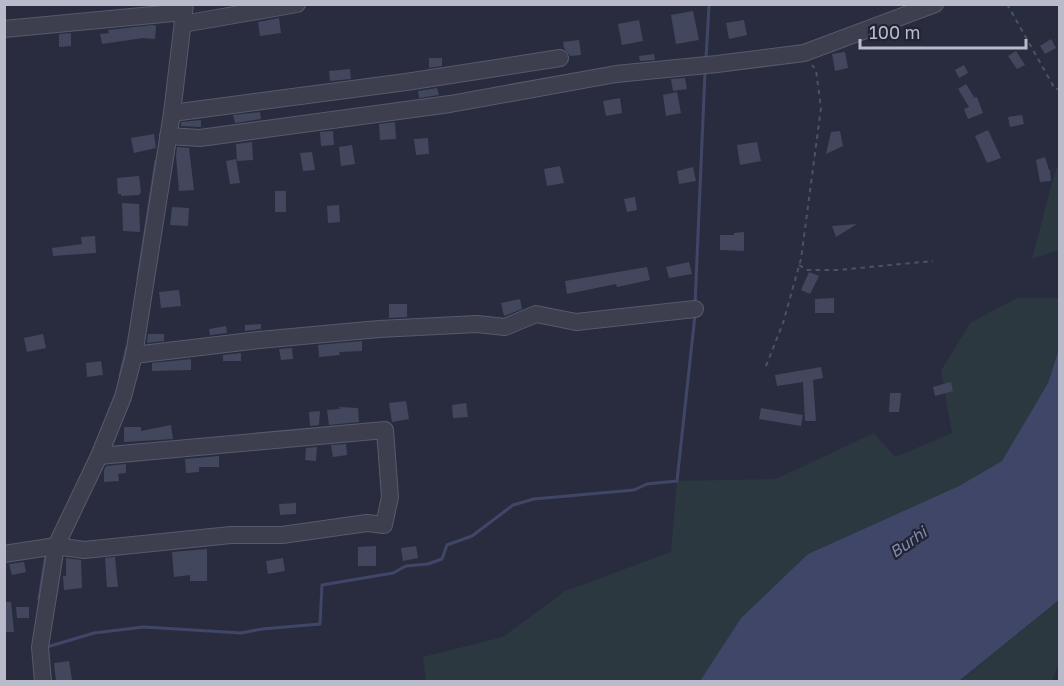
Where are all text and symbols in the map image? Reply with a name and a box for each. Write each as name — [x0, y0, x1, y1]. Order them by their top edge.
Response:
scale bar — [860, 12, 1026, 50]
text: 100 m — [869, 21, 920, 43]
water label: Burhi — [886, 521, 932, 562]

